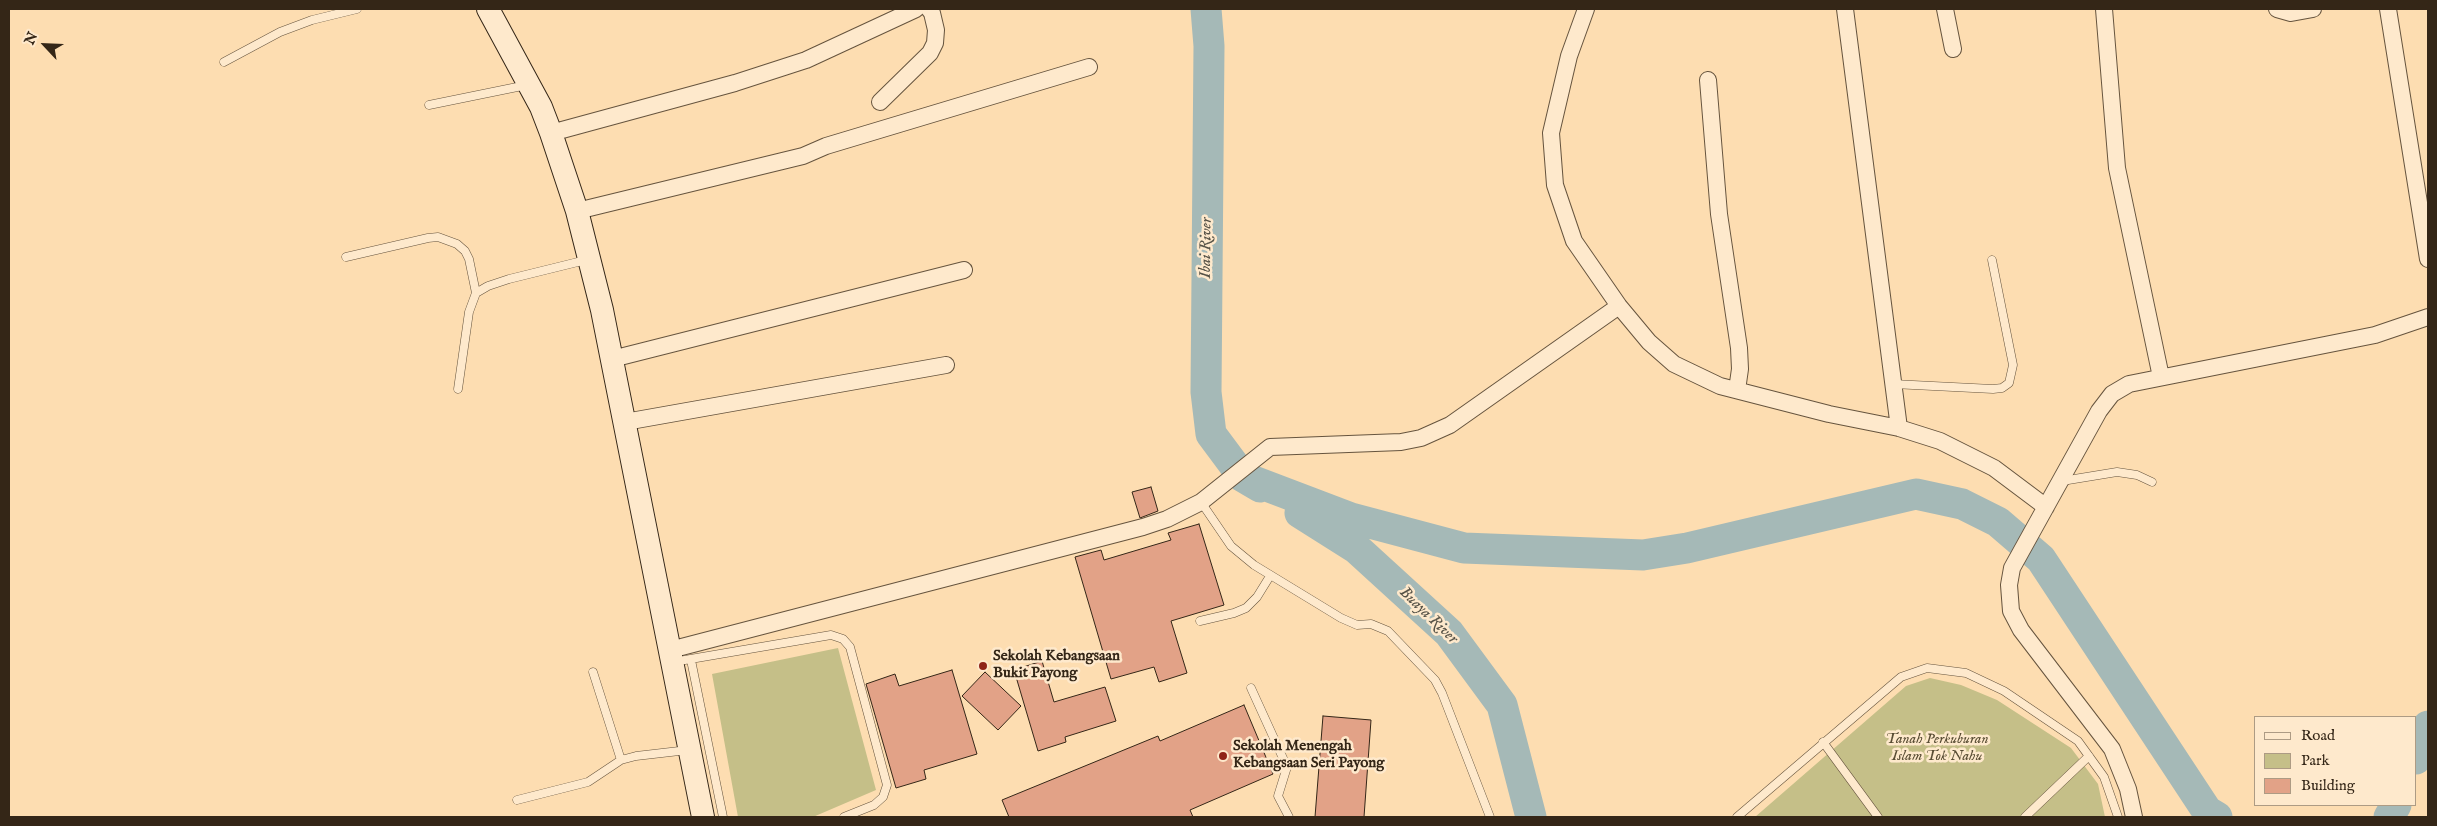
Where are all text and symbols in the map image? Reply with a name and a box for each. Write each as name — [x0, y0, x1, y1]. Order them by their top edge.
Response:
north arrow — [20, 20, 70, 70]
text: N — [21, 29, 42, 48]
water label: Ibai River — [1197, 217, 1217, 279]
water label: Buaya River — [1395, 583, 1461, 649]
place label: Sekolah Kebangsaan Bukit Payong — [993, 648, 1120, 683]
marker: Sekolah Kebangsaan Bukit Payong — [977, 660, 989, 672]
legend — [2254, 716, 2417, 806]
text: Road — [2301, 726, 2335, 745]
park label: Tanah Perkuburan Islam Tok Nahu — [1886, 731, 1988, 766]
place label: Sekolah Menengah Kebangsaan Seri Payong — [1233, 738, 1384, 773]
marker: Sekolah Menengah Kebangsaan Seri Payong — [1217, 750, 1229, 762]
text: Park — [2301, 751, 2330, 770]
text: Building — [2301, 776, 2355, 795]

